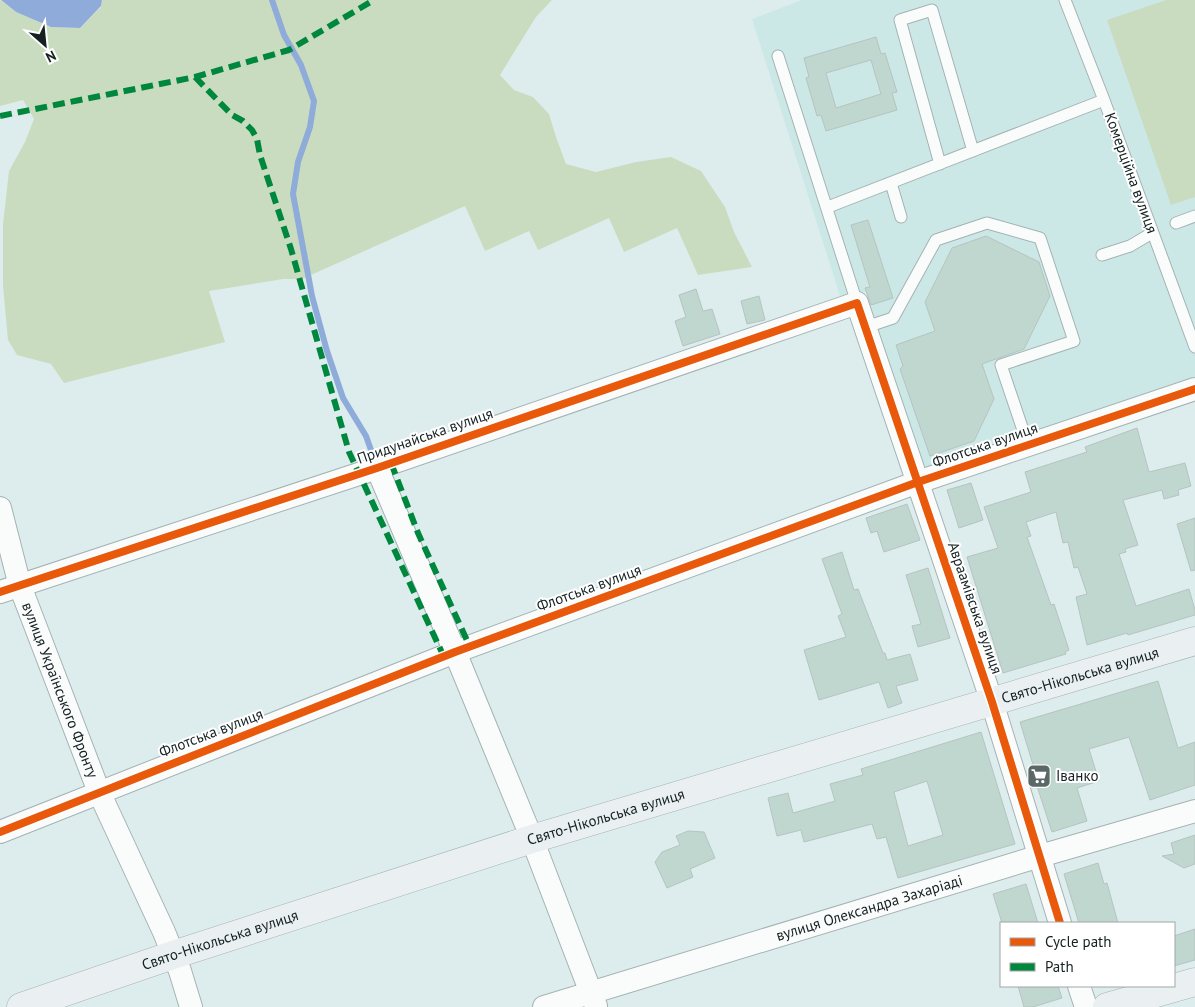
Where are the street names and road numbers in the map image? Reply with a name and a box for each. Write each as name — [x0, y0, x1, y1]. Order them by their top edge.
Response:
street label: Комерційна вулиця — [1101, 110, 1162, 236]
street label: Придунайська вулиця — [354, 403, 495, 468]
street label: Флотська вулиця — [930, 418, 1040, 471]
street label: Авраамівська вулиця — [944, 539, 1007, 676]
street label: Флотська вулиця — [534, 560, 644, 615]
street label: вулиця Українського Фронту — [18, 599, 103, 780]
street label: Свято-Нікольська вулиця — [999, 642, 1161, 707]
street label: Флотська вулиця — [156, 704, 266, 761]
street label: Свято-Нікольська вулиця — [524, 784, 687, 849]
street label: вулиця Олександра Захаріаді — [774, 870, 965, 945]
street label: Свято-Нікольська вулиця — [139, 905, 301, 974]

